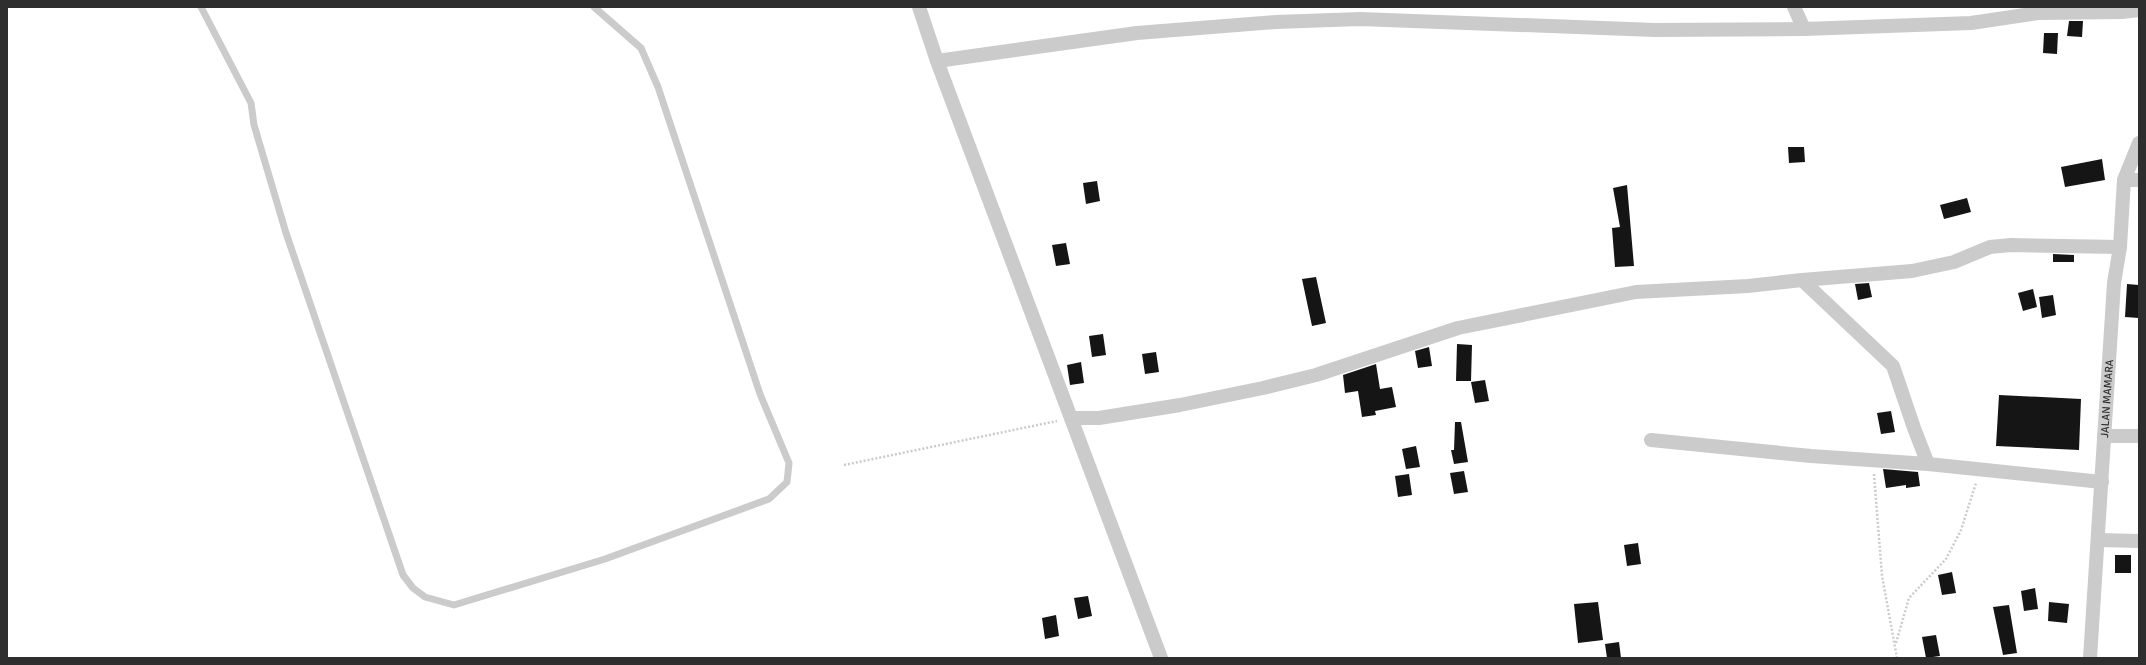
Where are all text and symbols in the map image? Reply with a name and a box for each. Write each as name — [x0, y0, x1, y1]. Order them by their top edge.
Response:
street label: JALAN MAMARA — [2098, 359, 2116, 438]

